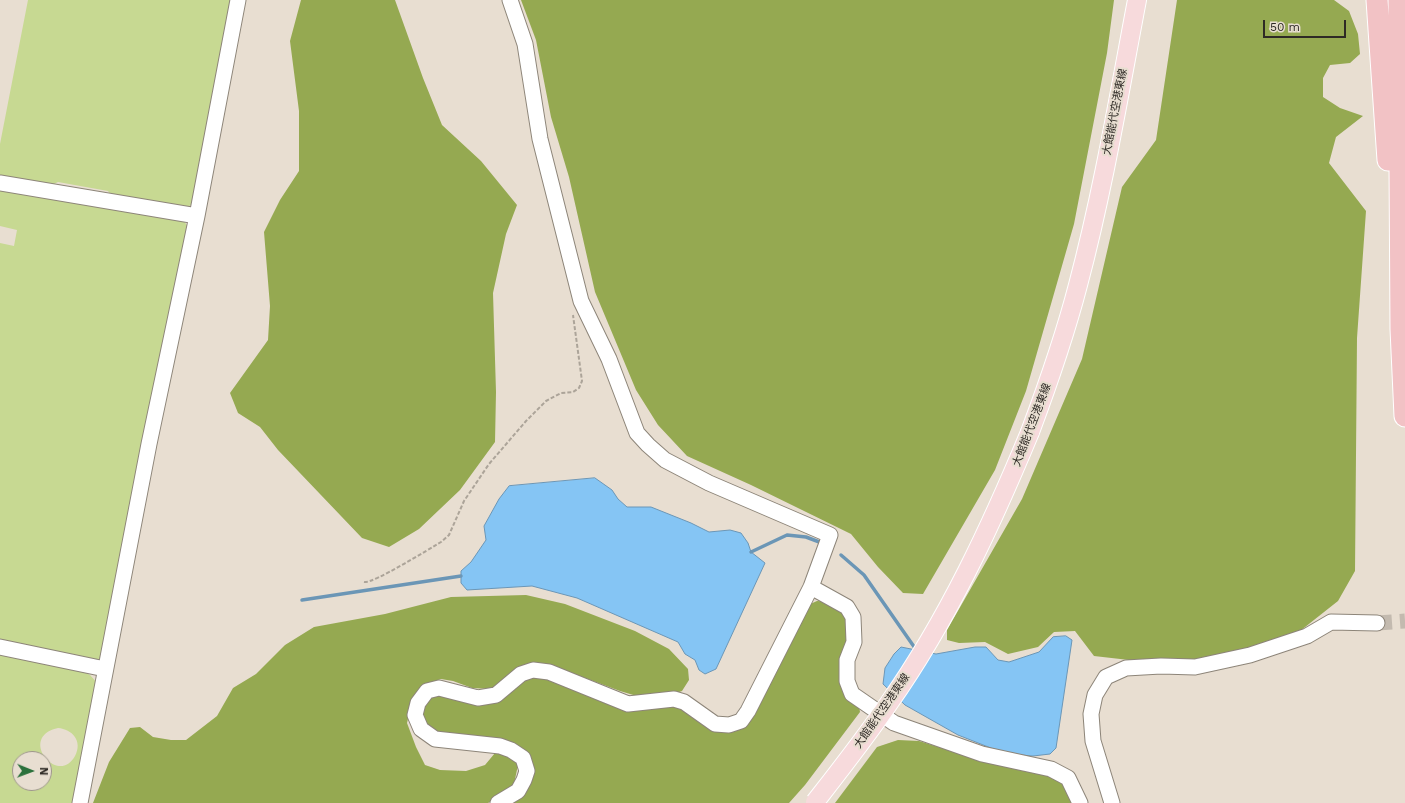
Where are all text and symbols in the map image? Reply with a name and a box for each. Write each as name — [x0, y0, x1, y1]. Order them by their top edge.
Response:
scale bar — [1265, 12, 1348, 38]
text: 50 m — [1270, 20, 1300, 34]
street label: 大館能代空港東線 — [1100, 68, 1130, 156]
street label: 大館能代空港東線 — [1010, 382, 1054, 468]
street label: 大館能代空港東線 — [851, 671, 913, 751]
north arrow — [12, 751, 52, 791]
text: N — [37, 767, 50, 775]

